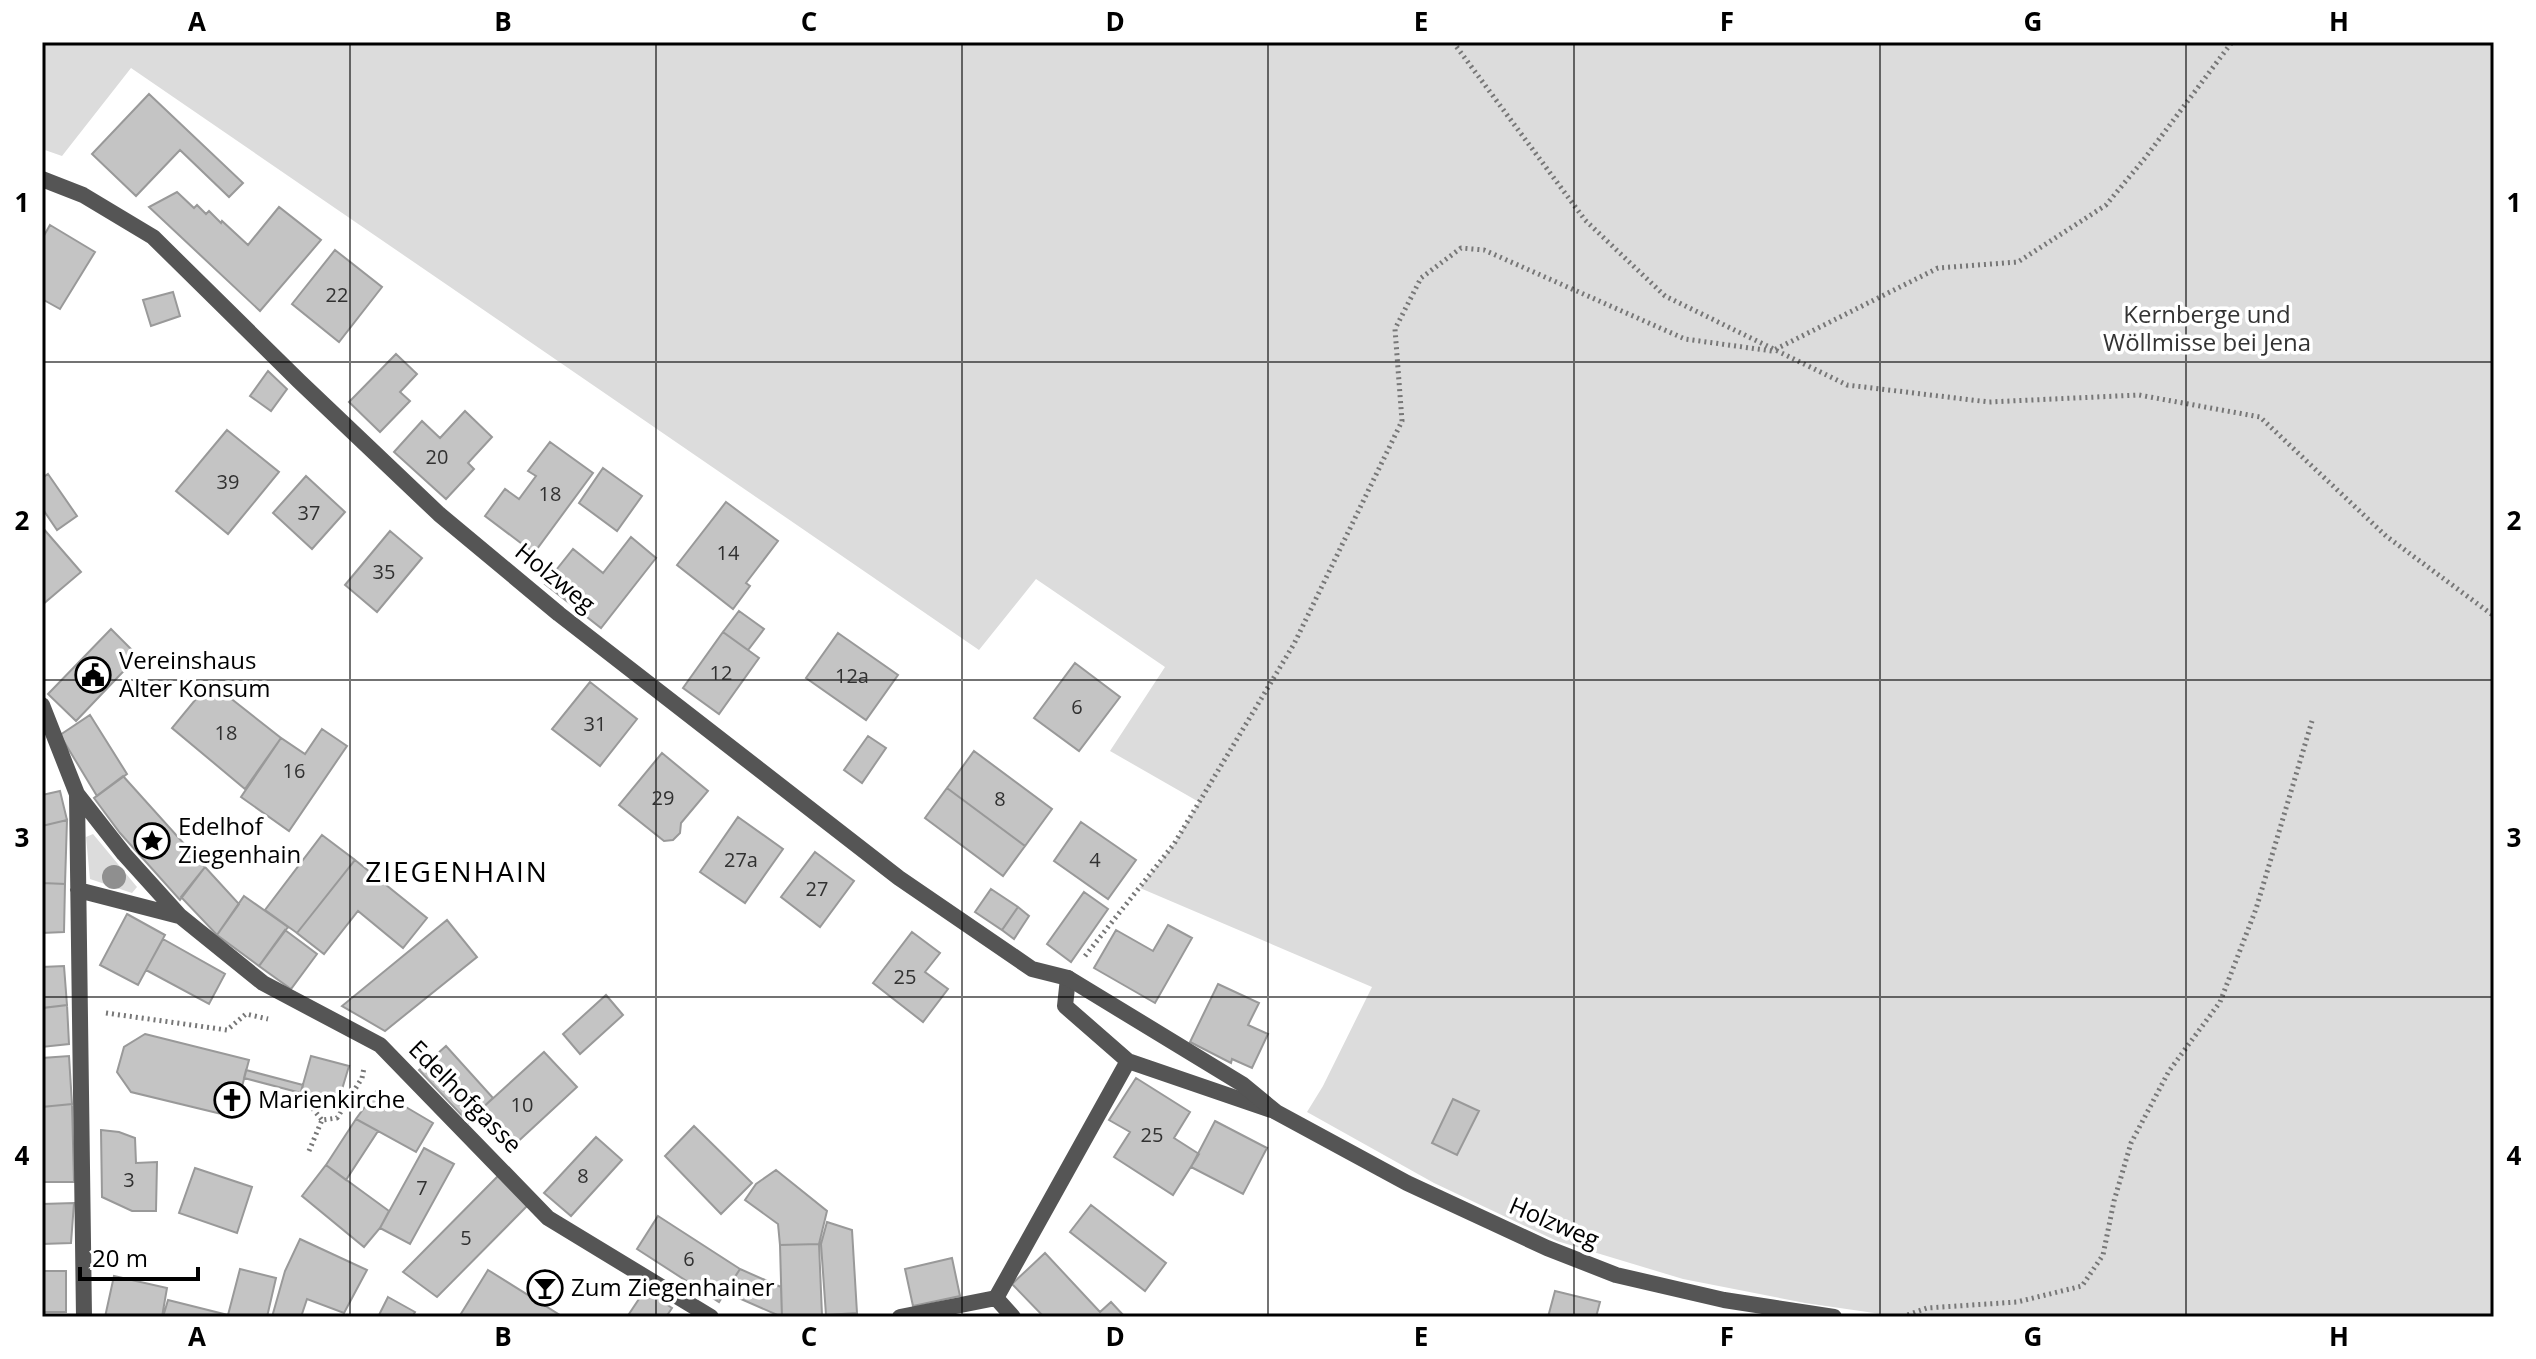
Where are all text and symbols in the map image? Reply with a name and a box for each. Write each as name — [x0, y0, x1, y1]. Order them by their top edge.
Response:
text: A — [188, 3, 206, 39]
text: B — [494, 3, 512, 39]
text: C — [801, 3, 817, 39]
text: D — [1105, 3, 1125, 39]
text: E — [1414, 3, 1428, 39]
text: F — [1720, 3, 1734, 39]
text: G — [2024, 3, 2042, 39]
text: H — [2329, 3, 2349, 39]
text: 1 — [15, 184, 29, 220]
text: 1 — [2507, 184, 2521, 220]
house number: 22 — [326, 281, 348, 308]
park label: Kernberge und Wöllmisse bei Jena — [2103, 297, 2311, 358]
house number: 20 — [426, 443, 448, 470]
house number: 39 — [217, 468, 239, 495]
house number: 18 — [539, 480, 561, 507]
house number: 37 — [298, 499, 320, 526]
text: 2 — [15, 502, 30, 538]
text: 2 — [2507, 502, 2522, 538]
street label: Holzweg — [509, 534, 603, 619]
house number: 14 — [717, 539, 740, 566]
house number: 35 — [373, 558, 395, 585]
place label: Vereinshaus Alter Konsum — [119, 643, 271, 704]
public building icon: Vereinshaus Alter Konsum — [74, 656, 112, 694]
house number: 12 — [710, 659, 732, 686]
house number: 12a — [835, 662, 869, 689]
house number: 6 — [1071, 693, 1083, 720]
house number: 31 — [584, 710, 606, 737]
house number: 18 — [215, 719, 237, 746]
house number: 16 — [283, 757, 305, 784]
house number: 29 — [652, 784, 674, 811]
house number: 8 — [994, 785, 1006, 812]
place label: Edelhof Ziegenhain — [178, 809, 301, 870]
text: 3 — [15, 819, 29, 855]
text: 3 — [2507, 819, 2521, 855]
place icon: Edelhof Ziegenhain — [133, 822, 171, 860]
house number: 27a — [724, 846, 758, 873]
house number: 4 — [1089, 846, 1101, 873]
district label: ZIEGENHAIN — [365, 852, 549, 890]
house number: 27 — [806, 875, 828, 902]
house number: 25 — [894, 963, 916, 990]
street label: Edelhofgasse — [402, 1032, 530, 1160]
church icon: Marienkirche — [213, 1081, 251, 1119]
place label: Marienkirche — [258, 1082, 405, 1115]
house number: 10 — [511, 1091, 533, 1118]
house number: 25 — [1141, 1121, 1163, 1148]
text: 4 — [15, 1137, 30, 1173]
text: 4 — [2507, 1137, 2522, 1173]
house number: 8 — [577, 1162, 589, 1189]
house number: 3 — [123, 1166, 135, 1193]
house number: 7 — [416, 1174, 428, 1201]
street label: Holzweg — [1505, 1188, 1605, 1255]
house number: 5 — [460, 1224, 472, 1251]
scale bar — [80, 1231, 198, 1281]
text: 20 m — [92, 1241, 148, 1274]
house number: 6 — [683, 1245, 695, 1272]
bar icon: Zum Ziegenhainer — [526, 1269, 564, 1307]
place label: Zum Ziegenhainer — [571, 1270, 775, 1303]
text: A — [188, 1318, 206, 1354]
text: B — [494, 1318, 512, 1354]
text: C — [801, 1318, 817, 1354]
text: D — [1105, 1318, 1125, 1354]
text: E — [1414, 1318, 1428, 1354]
text: F — [1720, 1318, 1734, 1354]
text: G — [2024, 1318, 2042, 1354]
text: H — [2329, 1318, 2349, 1354]

